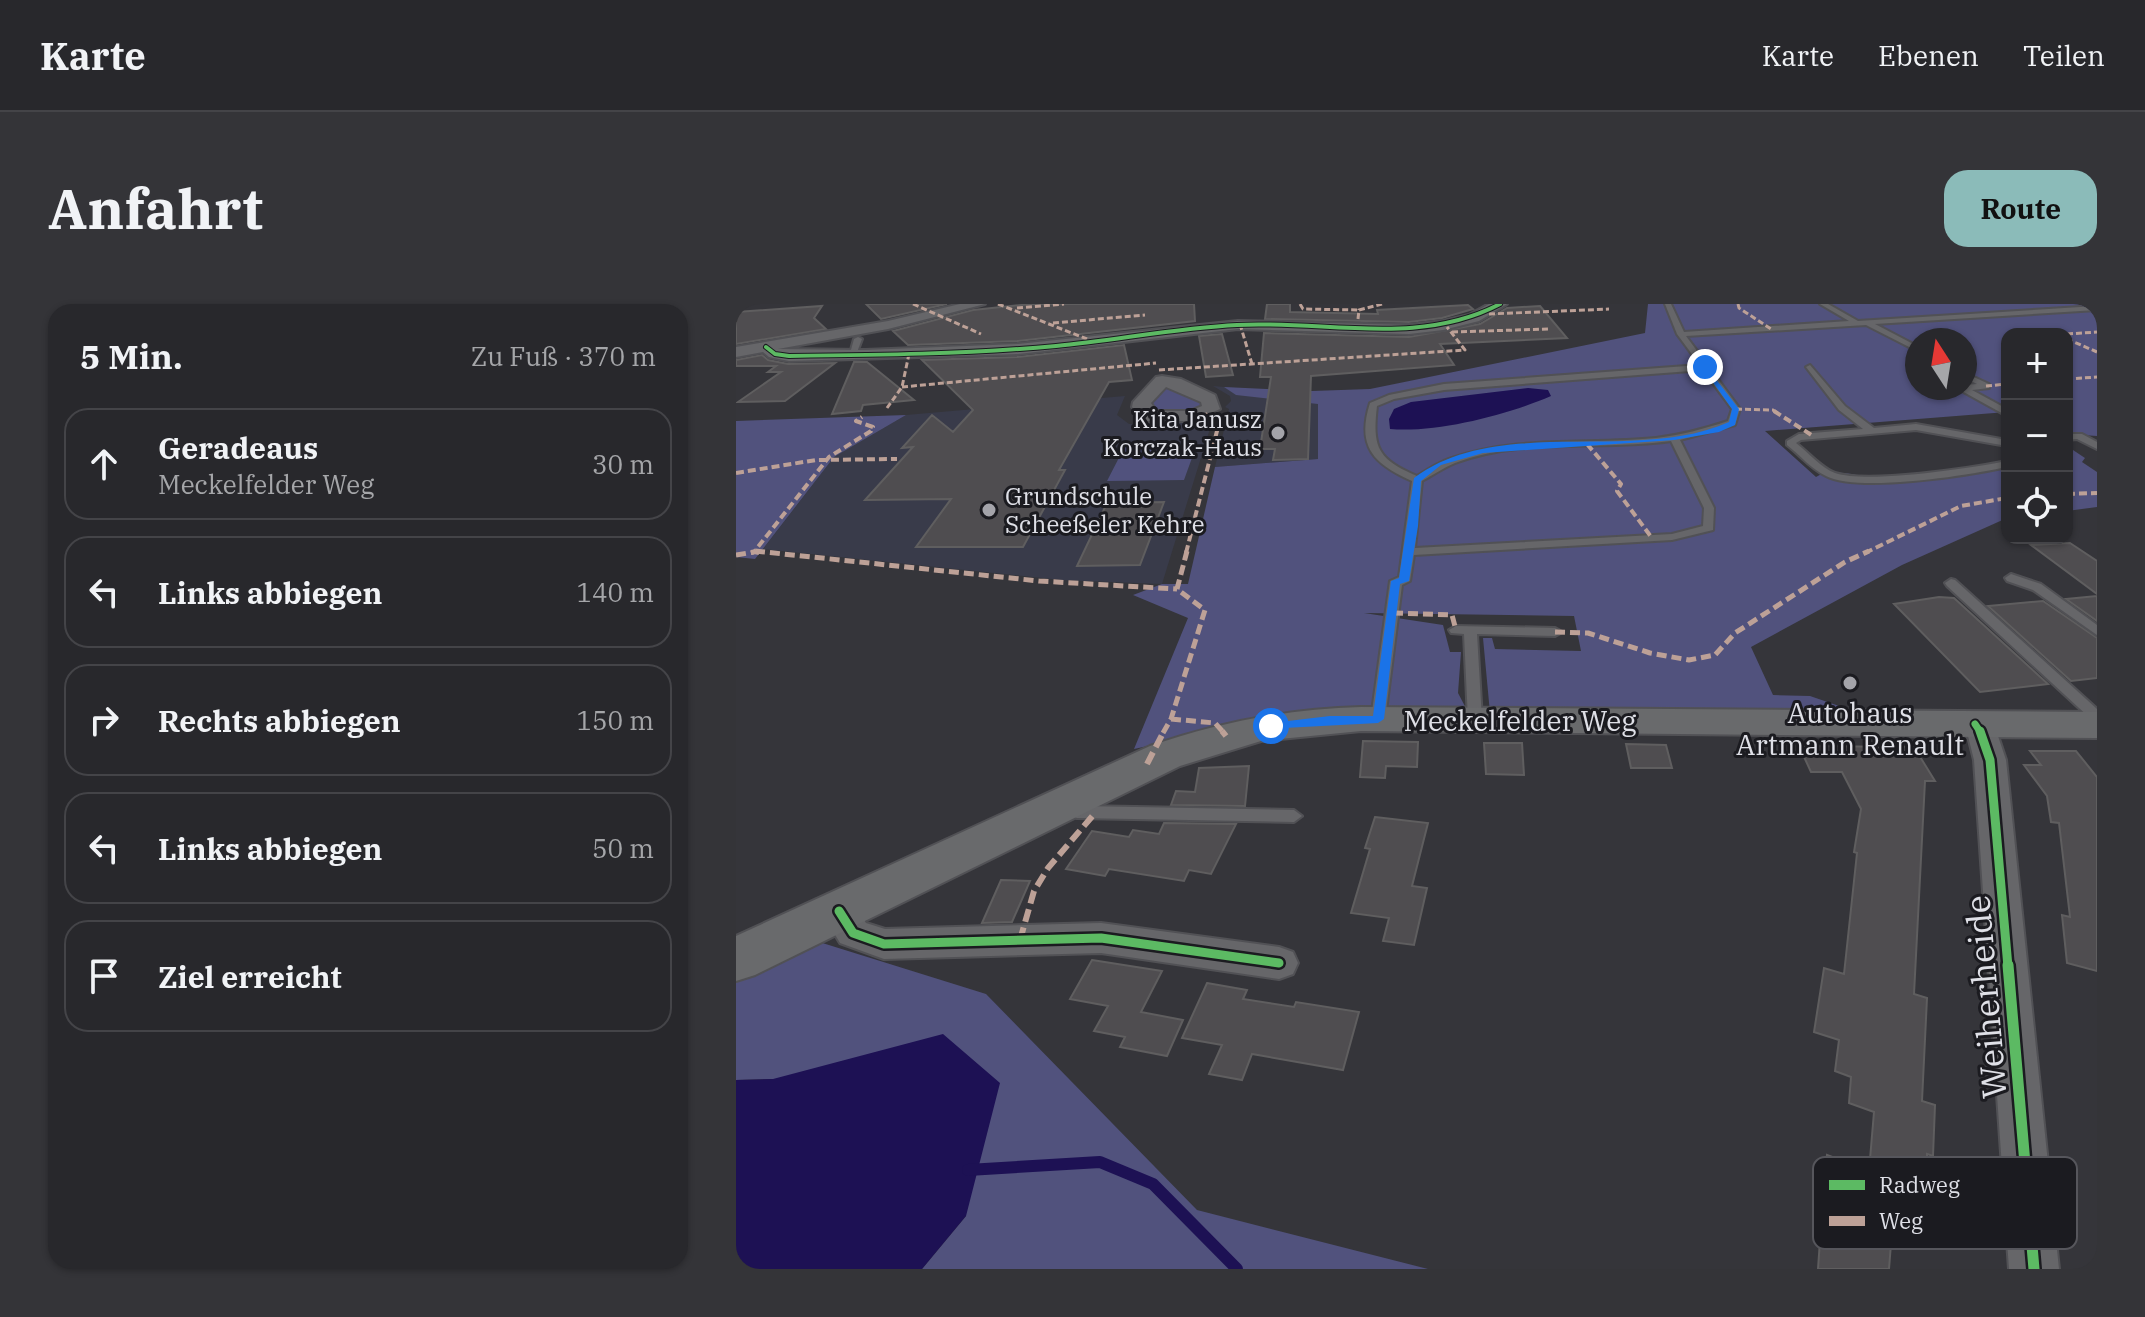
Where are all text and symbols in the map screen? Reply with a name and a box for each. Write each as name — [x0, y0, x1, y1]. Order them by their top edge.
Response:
text: Karte — [40, 31, 146, 80]
text: Karte — [1762, 37, 1834, 74]
text: Ebenen — [1878, 37, 1979, 74]
text: Teilen — [2023, 37, 2105, 74]
button: Route — [1944, 170, 2097, 247]
text: Anfahrt — [48, 172, 263, 244]
north arrow — [1905, 328, 1977, 400]
map controls — [2001, 328, 2073, 544]
button: + — [2001, 328, 2073, 400]
text: 5 Min. — [80, 334, 183, 378]
text: Zu Fuß · 370 m — [471, 339, 656, 373]
route end — [1687, 349, 1723, 385]
button: − — [2001, 400, 2073, 472]
place label: Kita Janusz Korczak-Haus — [1103, 403, 1262, 463]
marker: Kita Janusz Korczak-Haus — [1269, 424, 1287, 442]
text: Geradeaus — [158, 428, 318, 467]
icon: ahead — [82, 442, 126, 486]
text: 30 m — [592, 447, 654, 481]
text: Meckelfelder Weg — [158, 467, 374, 501]
button: locate — [2001, 472, 2073, 544]
place label: Grundschule Scheeßeler Kehre — [1005, 480, 1205, 540]
marker: Grundschule Scheeßeler Kehre — [980, 501, 998, 519]
icon: left — [82, 570, 126, 614]
text: Links abbiegen — [158, 573, 382, 612]
text: 140 m — [576, 575, 654, 609]
marker: Autohaus Artmann Renault — [1841, 674, 1859, 692]
place label: Autohaus Artmann Renault — [1736, 694, 1964, 763]
icon: right — [82, 698, 126, 742]
text: Rechts abbiegen — [158, 701, 401, 740]
street label: Meckelfelder Weg — [1403, 702, 1637, 739]
text: 150 m — [576, 703, 654, 737]
route start — [1253, 708, 1289, 744]
icon: left — [82, 826, 126, 870]
text: Links abbiegen — [158, 829, 382, 868]
text: 50 m — [592, 831, 654, 865]
street label: Weiherheide — [1954, 894, 2016, 1100]
icon: arrive — [82, 954, 126, 998]
text: Ziel erreicht — [158, 957, 342, 996]
legend — [1813, 1157, 2077, 1249]
text: Radweg — [1879, 1170, 1960, 1199]
text: Weg — [1879, 1206, 1923, 1235]

